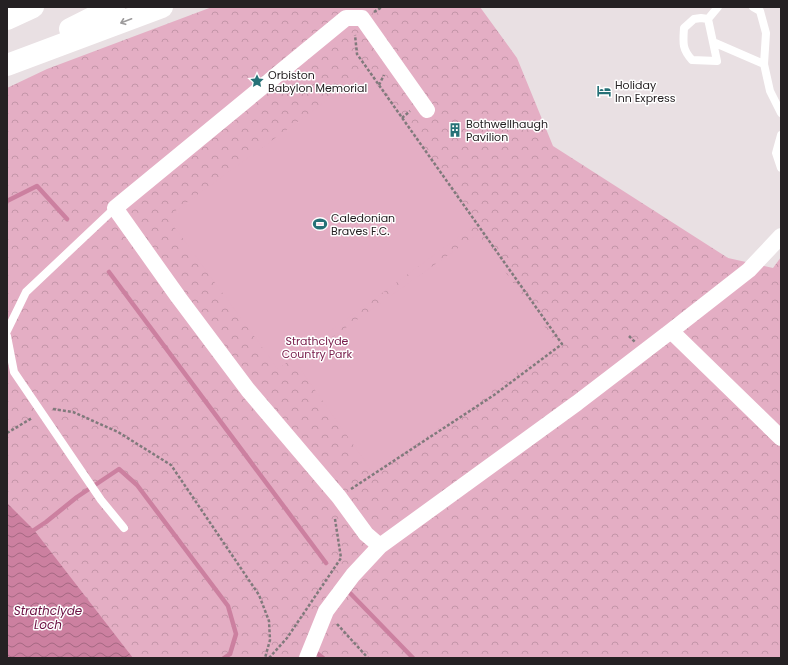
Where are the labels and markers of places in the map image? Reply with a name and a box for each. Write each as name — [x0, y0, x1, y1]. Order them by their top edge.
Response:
place label: Orbiston Babylon Memorial — [268, 67, 367, 96]
place icon: Orbiston Babylon Memorial — [249, 73, 265, 89]
place label: Holiday Inn Express — [615, 77, 676, 106]
hotel icon: Holiday Inn Express — [596, 83, 612, 99]
place label: Bothwellhaugh Pavilion — [466, 116, 548, 145]
building icon: Bothwellhaugh Pavilion — [447, 122, 463, 138]
place label: Caledonian Braves F.C. — [331, 210, 395, 239]
sports icon: Caledonian Braves F.C. — [312, 216, 328, 232]

